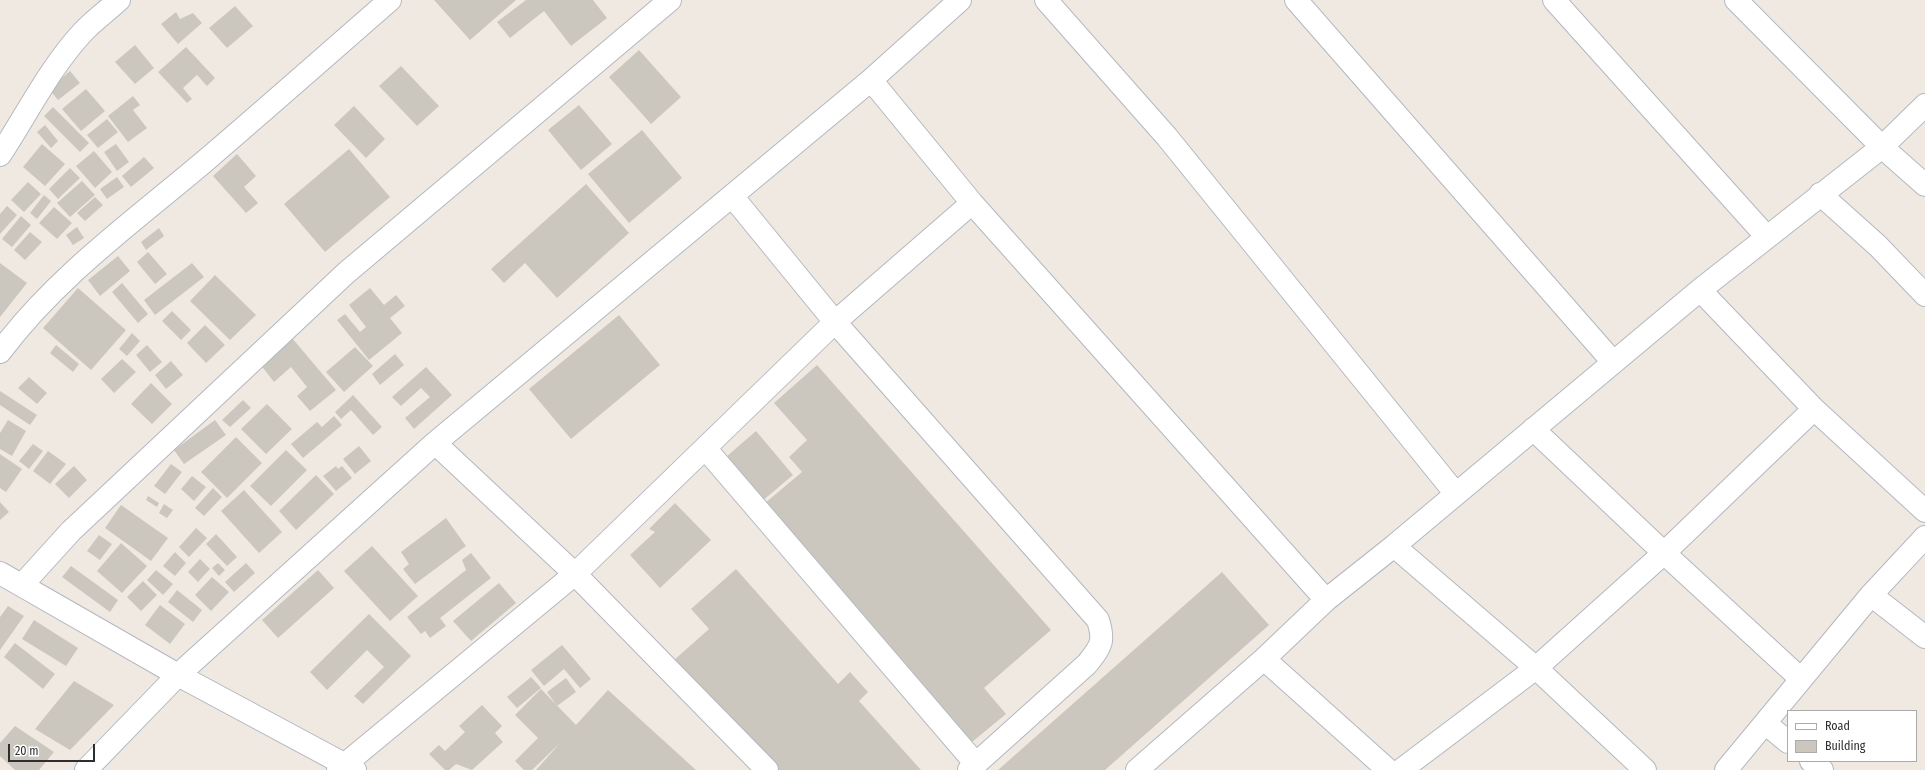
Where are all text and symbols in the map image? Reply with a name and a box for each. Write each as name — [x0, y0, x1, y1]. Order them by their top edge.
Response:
legend — [1787, 710, 1917, 762]
text: Road — [1825, 719, 1850, 733]
scale bar — [10, 736, 97, 762]
text: Building — [1825, 739, 1865, 753]
text: 20 m — [15, 744, 39, 758]

